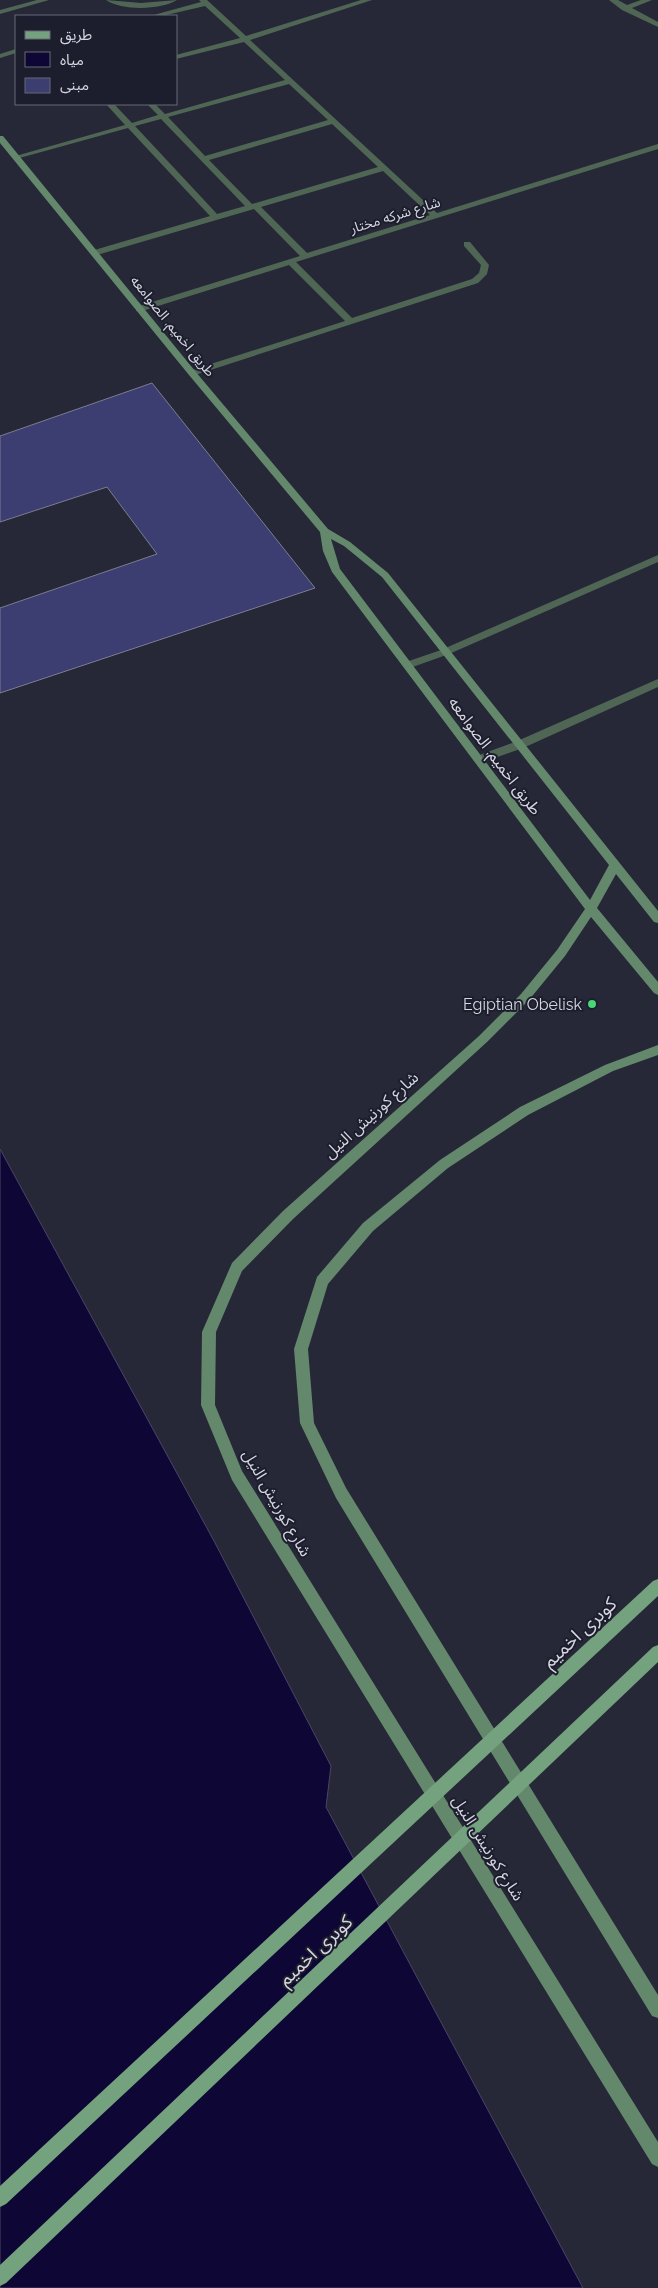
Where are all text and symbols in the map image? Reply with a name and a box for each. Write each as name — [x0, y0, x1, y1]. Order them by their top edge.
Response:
legend — [15, 15, 178, 105]
text: طريق — [60, 26, 92, 45]
text: مياه — [60, 51, 84, 69]
text: مبنى — [60, 76, 89, 94]
street label: شارع شركه مختار — [347, 194, 443, 240]
street label: طريق اخميم, الصوامعه — [125, 272, 218, 381]
street label: طريق اخميم, الصوامعه — [442, 693, 546, 821]
place label: Egiptian Obelisk — [463, 995, 583, 1014]
marker: Egiptian Obelisk — [586, 998, 598, 1010]
street label: شارع كورنيش النيل — [320, 1068, 424, 1165]
street label: شارع كورنيش النيل — [236, 1446, 315, 1561]
street label: كوبرى اخميم — [537, 1591, 624, 1675]
street label: شارع كورنيش النيل — [445, 1792, 528, 1906]
street label: كوبرى اخميم — [273, 1909, 360, 1993]

